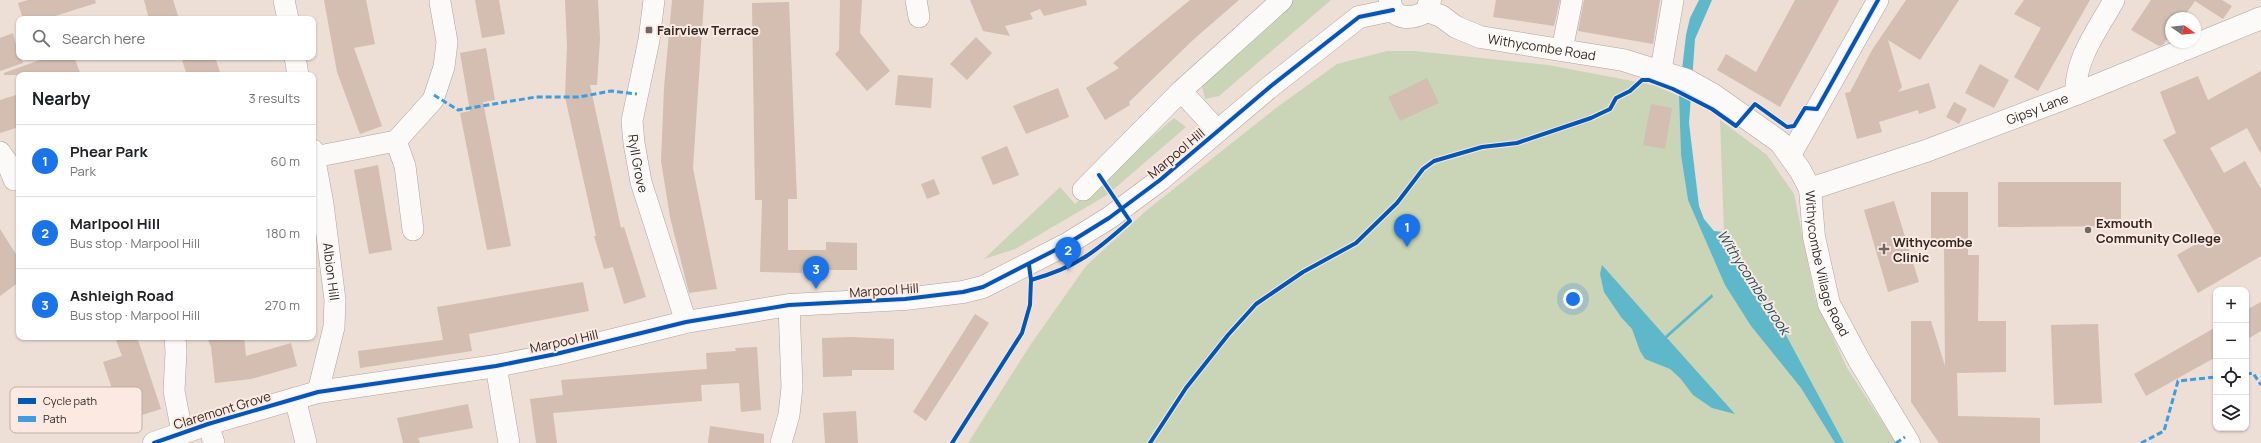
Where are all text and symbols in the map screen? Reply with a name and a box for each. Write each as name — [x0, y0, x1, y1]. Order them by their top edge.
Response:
north arrow — [2165, 12, 2201, 48]
search box — [16, 16, 316, 60]
place label: Fairview Terrace — [657, 21, 759, 39]
marker: Fairview Terrace — [644, 25, 654, 35]
icon: search — [30, 27, 52, 49]
text: Search here — [62, 28, 145, 49]
street label: Withycombe Road — [1486, 29, 1597, 64]
text: Nearby — [32, 87, 90, 110]
text: 3 results — [248, 89, 300, 107]
street label: Gipsy Lane — [2004, 89, 2071, 129]
street label: Marpool Hill — [1144, 124, 1208, 182]
street label: Ryll Grove — [624, 134, 653, 195]
text: Phear Park — [70, 141, 148, 162]
text: 1 — [42, 152, 48, 170]
text: 60 m — [270, 152, 300, 170]
text: Park — [70, 162, 96, 180]
street label: Withycombe Village Road — [1801, 190, 1854, 340]
text: Marlpool Hill — [70, 213, 160, 234]
pin: 1 — [1394, 214, 1420, 247]
place label: Exmouth Community College — [2096, 214, 2221, 247]
text: 2 — [41, 224, 49, 242]
text: 180 m — [266, 224, 300, 242]
marker: Exmouth Community College — [2083, 225, 2093, 235]
water label: Withycombe brook — [1713, 226, 1796, 340]
place label: Withycombe Clinic — [1893, 233, 1973, 266]
text: Bus stop · Marpool Hill — [70, 234, 200, 252]
pin: 2 — [1055, 237, 1081, 270]
street label: Albion Hill — [319, 242, 344, 302]
marker: Withycombe Clinic — [1878, 243, 1890, 255]
pin: 3 — [803, 256, 829, 289]
street label: Marpool Hill — [849, 279, 919, 301]
text: Ashleigh Road — [70, 285, 174, 306]
map controls — [2213, 287, 2249, 431]
button: + — [2213, 287, 2249, 323]
your location — [1563, 289, 1583, 309]
text: 3 — [41, 296, 49, 314]
text: 270 m — [265, 296, 300, 314]
text: Bus stop · Marpool Hill — [70, 306, 200, 324]
button: − — [2213, 323, 2249, 359]
street label: Marpool Hill — [528, 325, 600, 357]
button: locate — [2213, 359, 2249, 395]
legend — [10, 387, 142, 433]
street label: Claremont Grove — [171, 387, 273, 433]
text: Cycle path — [43, 393, 97, 408]
button: layers — [2213, 395, 2249, 431]
text: Path — [43, 411, 66, 426]

